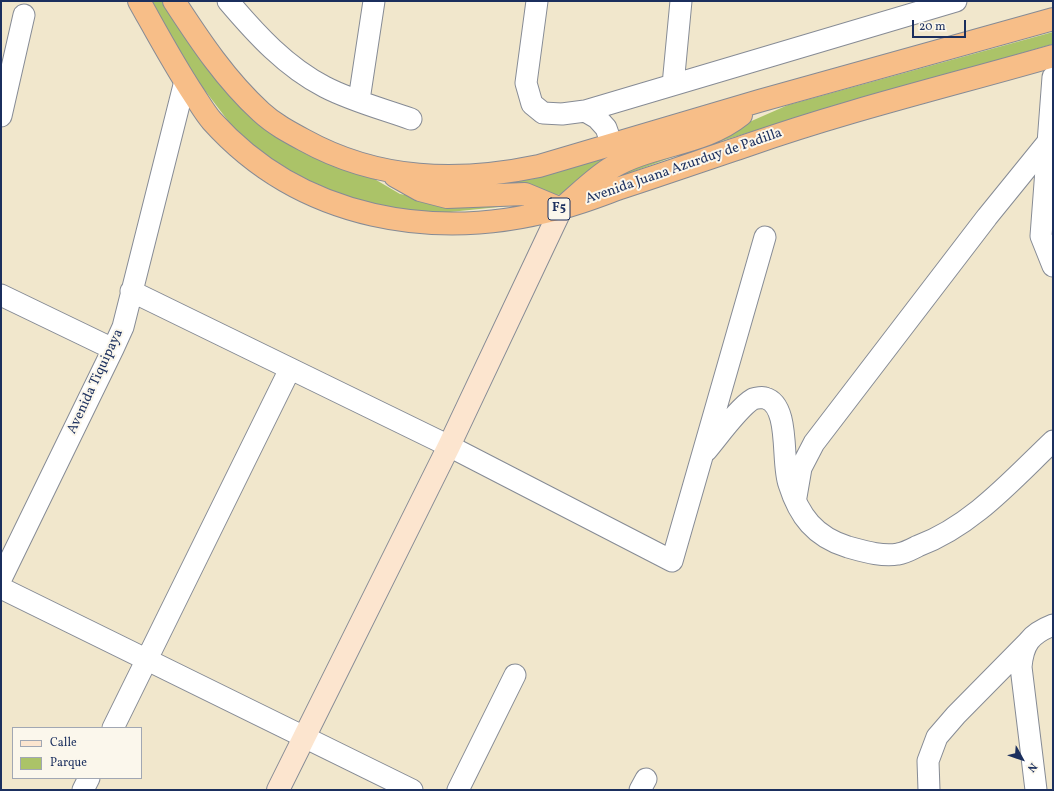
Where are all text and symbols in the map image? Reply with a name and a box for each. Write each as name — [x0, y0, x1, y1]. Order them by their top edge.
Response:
scale bar — [914, 12, 968, 38]
text: 20 m — [919, 19, 946, 35]
street label: Avenida Juana Azurduy de Padilla — [583, 125, 785, 209]
road number: F5 — [548, 198, 570, 220]
street label: Avenida Tiquipaya — [64, 327, 128, 437]
legend — [12, 727, 142, 779]
text: Calle — [50, 735, 77, 751]
north arrow — [1002, 739, 1042, 779]
text: Parque — [50, 755, 87, 771]
text: N — [1023, 759, 1040, 775]

